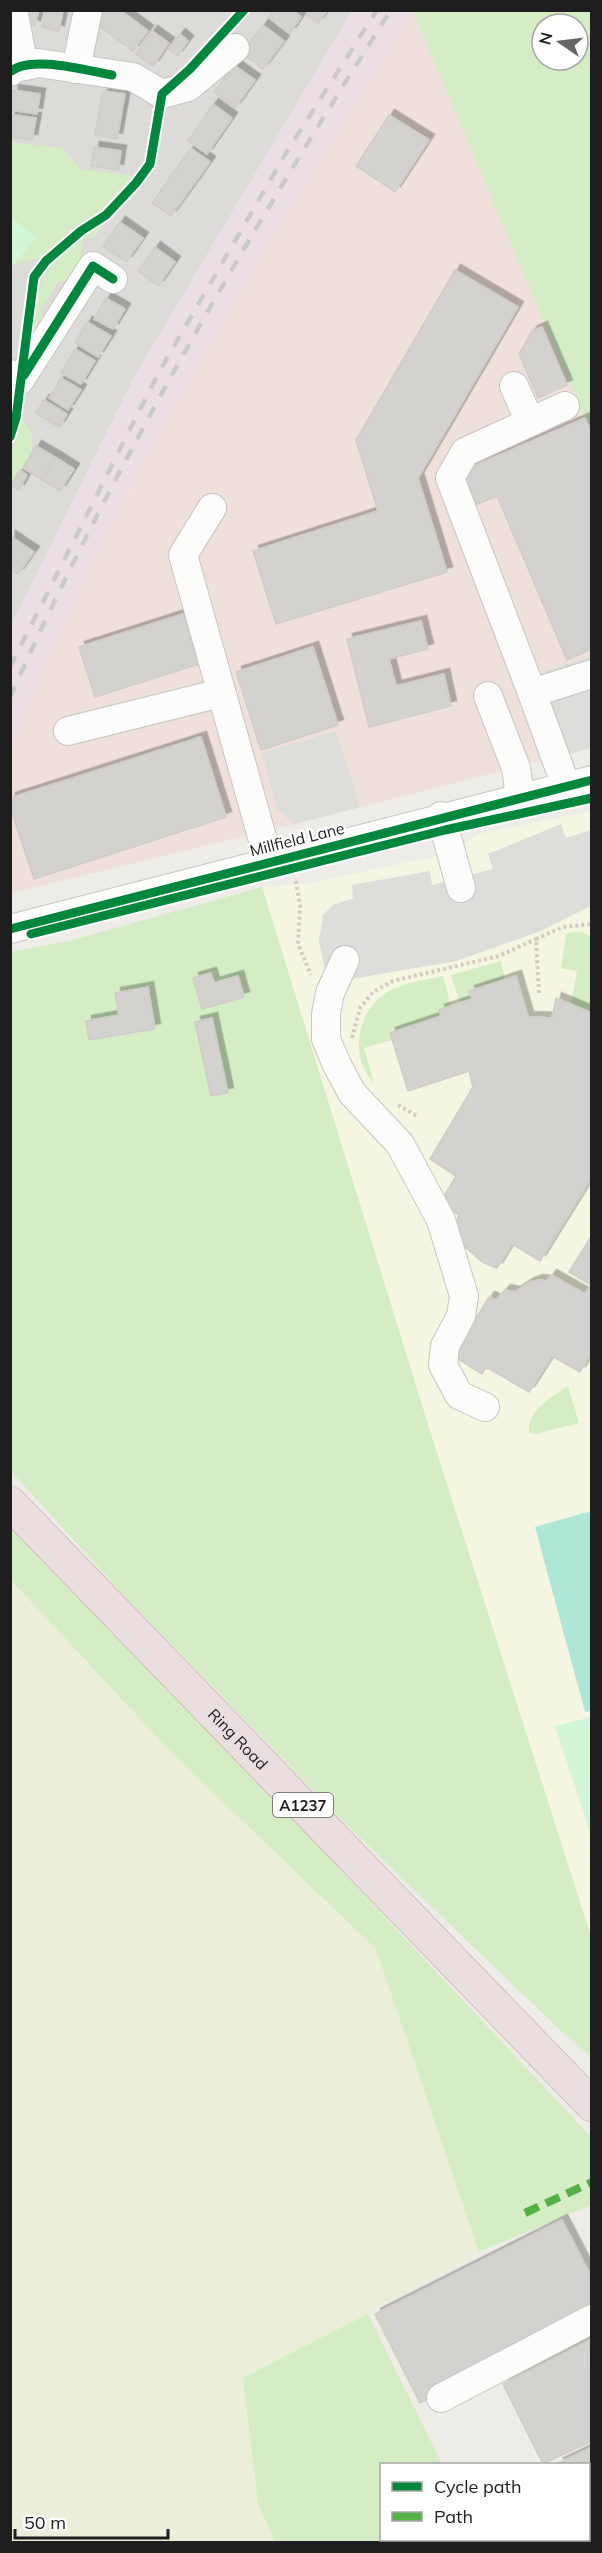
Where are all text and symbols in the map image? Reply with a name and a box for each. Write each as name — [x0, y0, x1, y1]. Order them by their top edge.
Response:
north arrow — [530, 12, 590, 72]
text: N — [534, 30, 557, 47]
street label: Millfield Lane — [248, 818, 346, 860]
street label: Ring Road — [204, 1704, 272, 1774]
road number: A1237 — [273, 1793, 333, 1817]
legend — [380, 2463, 590, 2541]
text: Cycle path — [434, 2475, 521, 2498]
scale bar — [15, 2502, 168, 2540]
text: Path — [434, 2505, 473, 2528]
text: 50 m — [24, 2511, 66, 2534]

